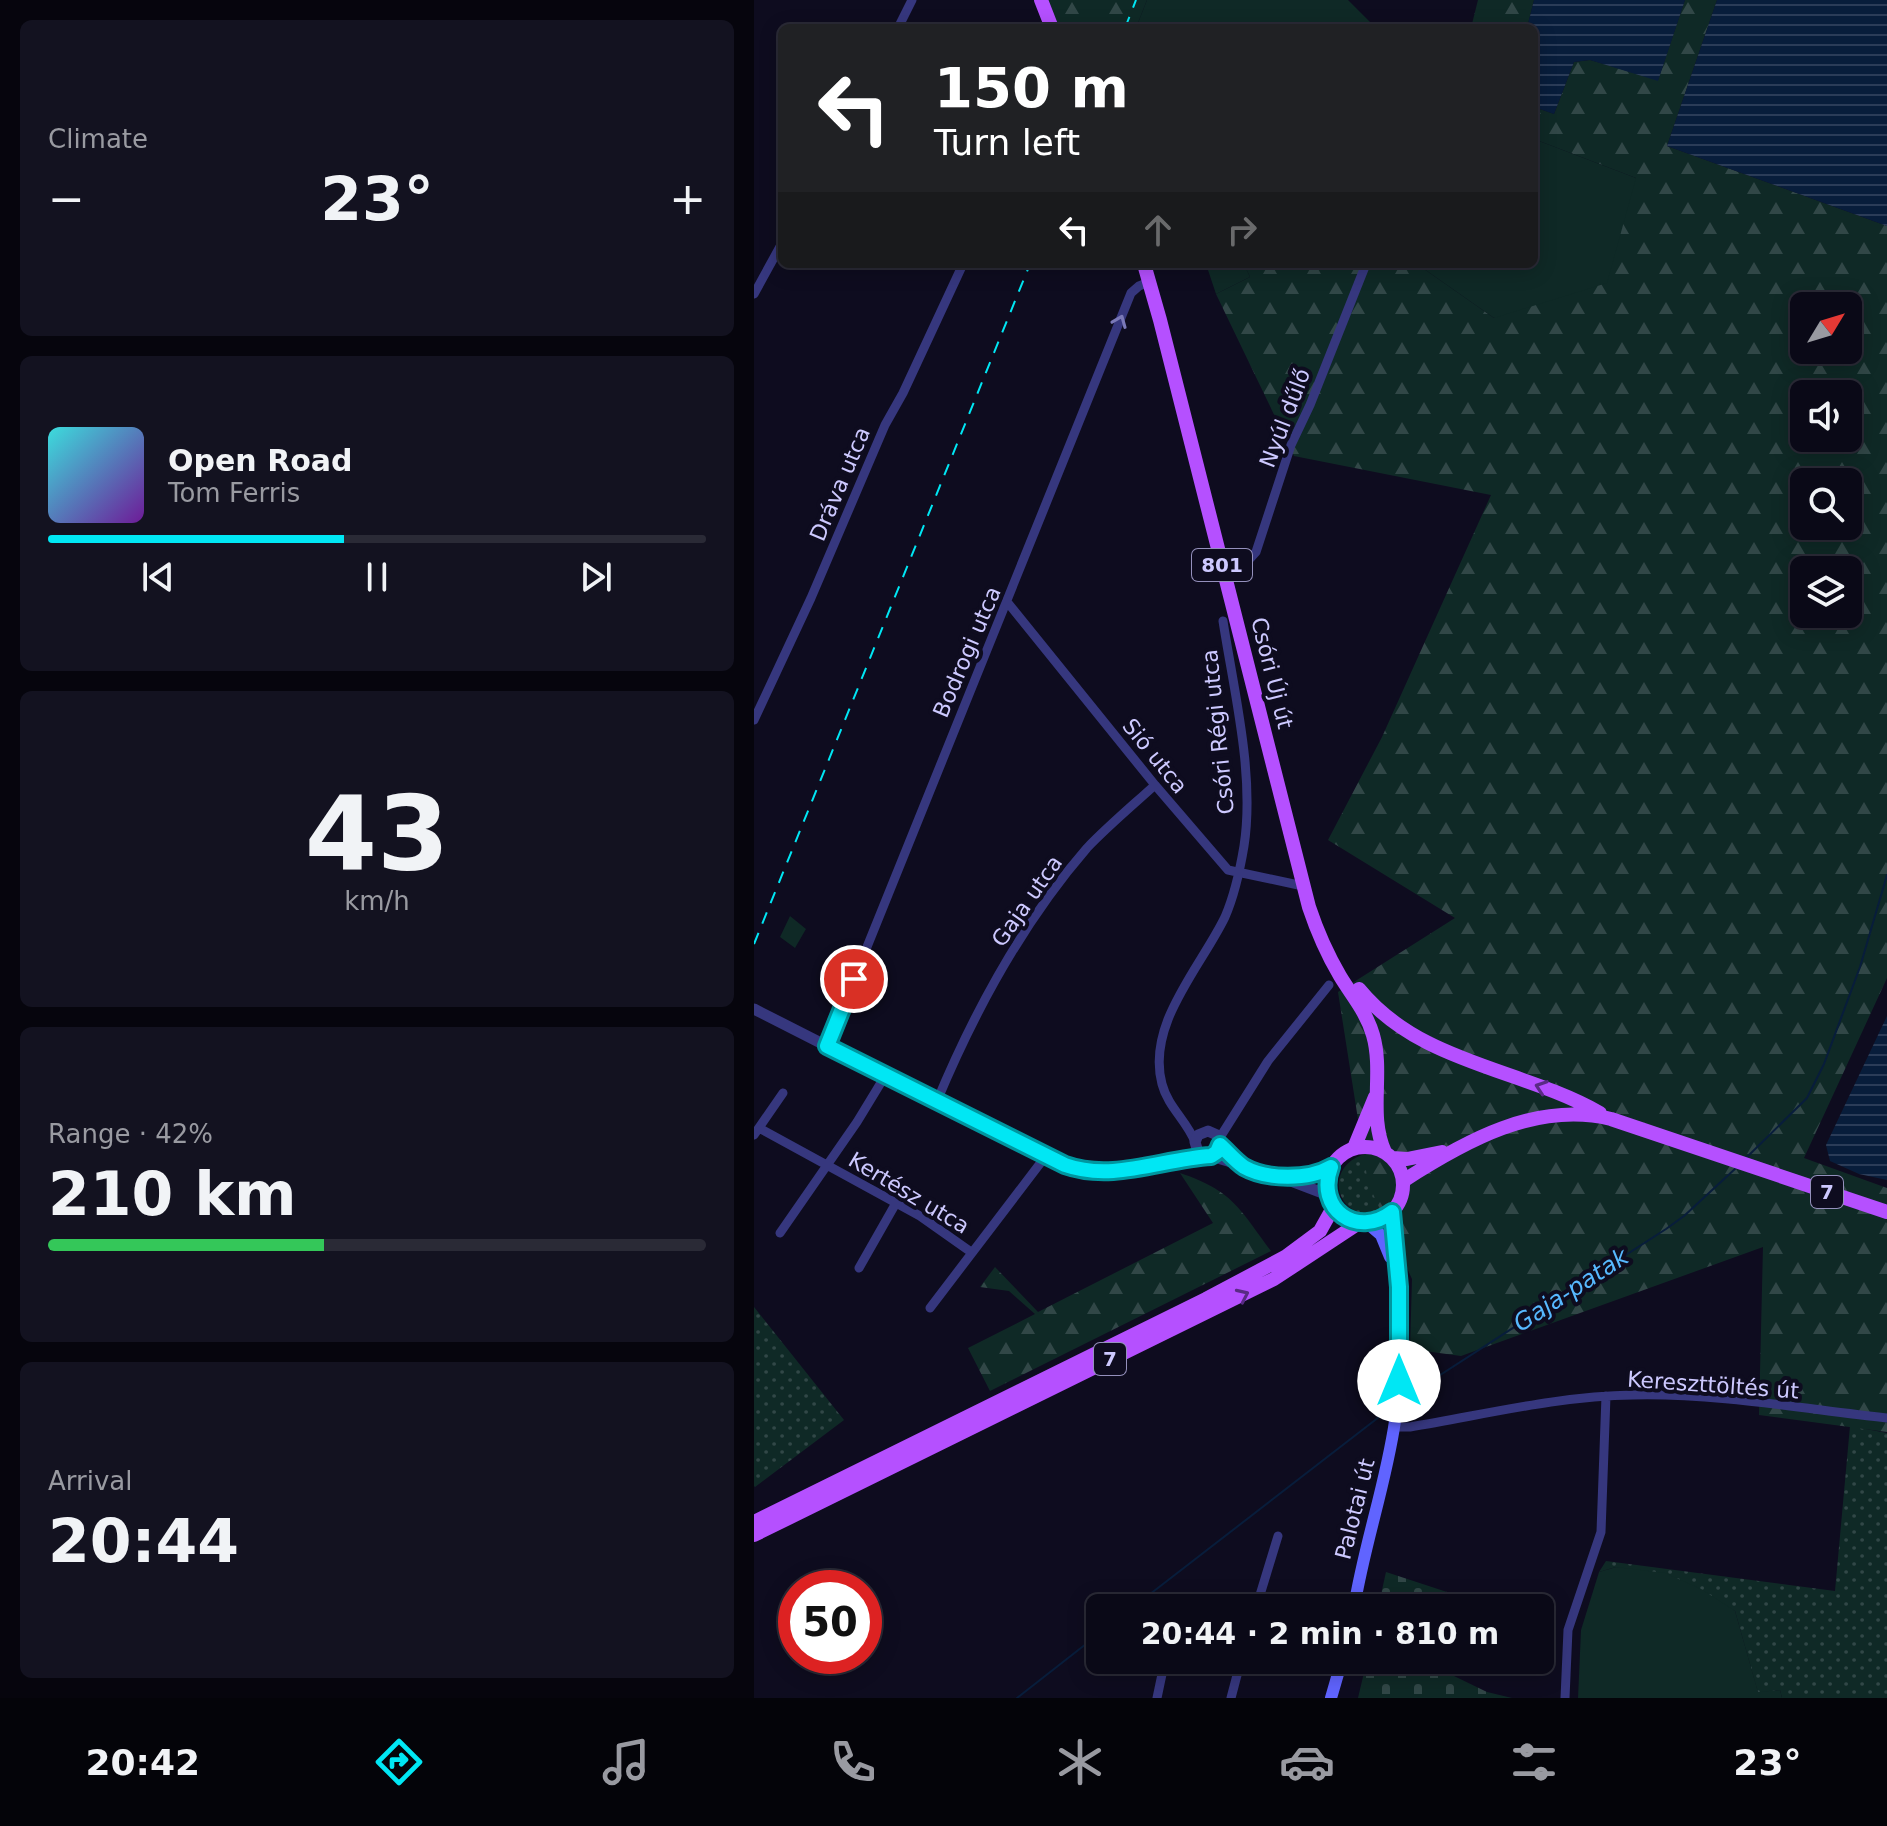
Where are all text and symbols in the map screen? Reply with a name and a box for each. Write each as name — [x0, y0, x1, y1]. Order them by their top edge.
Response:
text: 150 m — [934, 55, 1129, 120]
icon: left — [802, 56, 906, 160]
text: Turn left — [934, 122, 1080, 163]
text: Climate — [48, 124, 148, 154]
text: 23° — [320, 164, 434, 234]
text: − — [48, 173, 85, 224]
text: + — [669, 173, 706, 224]
icon: left — [1052, 208, 1096, 252]
icon: ahead — [1136, 208, 1180, 252]
icon: right — [1220, 208, 1264, 252]
north arrow — [1790, 292, 1862, 364]
map controls — [1790, 292, 1862, 628]
one-way arrow — [1110, 315, 1126, 329]
street label: Nyúl dűlő — [1255, 365, 1315, 471]
button: sound — [1790, 380, 1862, 452]
street label: Dráva utca — [805, 423, 875, 545]
text: Open Road — [168, 443, 353, 478]
button: search — [1790, 468, 1862, 540]
text: Tom Ferris — [168, 478, 300, 508]
road number: 801 — [1192, 549, 1252, 581]
icon: previous — [136, 555, 180, 599]
icon: pause — [355, 555, 399, 599]
icon: next — [574, 555, 618, 599]
button: layers — [1790, 556, 1862, 628]
street label: Bodrogi utca — [928, 583, 1006, 721]
street label: Csóri Új út — [1246, 615, 1298, 732]
street label: Csóri Régi utca — [1197, 648, 1239, 816]
street label: Sió utca — [1117, 714, 1193, 798]
text: 43 — [305, 773, 449, 895]
street label: Gaja utca — [987, 851, 1067, 951]
text: km/h — [344, 886, 410, 916]
pin — [820, 945, 888, 1013]
icon: arrive — [832, 957, 876, 1001]
one-way arrow — [1534, 1080, 1548, 1096]
text: Range · 42% — [48, 1119, 213, 1149]
street label: Kertész utca — [844, 1147, 974, 1239]
text: 210 km — [48, 1159, 297, 1229]
road number: 7 — [1811, 1176, 1843, 1208]
water label: Gaja-patak — [1508, 1242, 1635, 1337]
one-way arrow — [1234, 1289, 1249, 1305]
position arrow — [1357, 1339, 1441, 1423]
road number: 7 — [1094, 1343, 1126, 1375]
street label: Kereszttöltés út — [1626, 1367, 1800, 1403]
street label: Palotai út — [1330, 1456, 1380, 1562]
text: Arrival — [48, 1466, 132, 1496]
text: 20:44 — [48, 1506, 239, 1576]
speed limit sign: 50 — [778, 1570, 882, 1674]
text: 20:44 · 2 min · 810 m — [1141, 1616, 1499, 1651]
icon: directions — [371, 1734, 427, 1790]
icon: music — [598, 1734, 654, 1790]
icon: phone — [825, 1734, 881, 1790]
icon: climate — [1052, 1734, 1108, 1790]
icon: car — [1279, 1734, 1335, 1790]
icon: filters — [1506, 1734, 1562, 1790]
text: 20:42 — [86, 1742, 200, 1783]
text: 23° — [1733, 1742, 1801, 1783]

